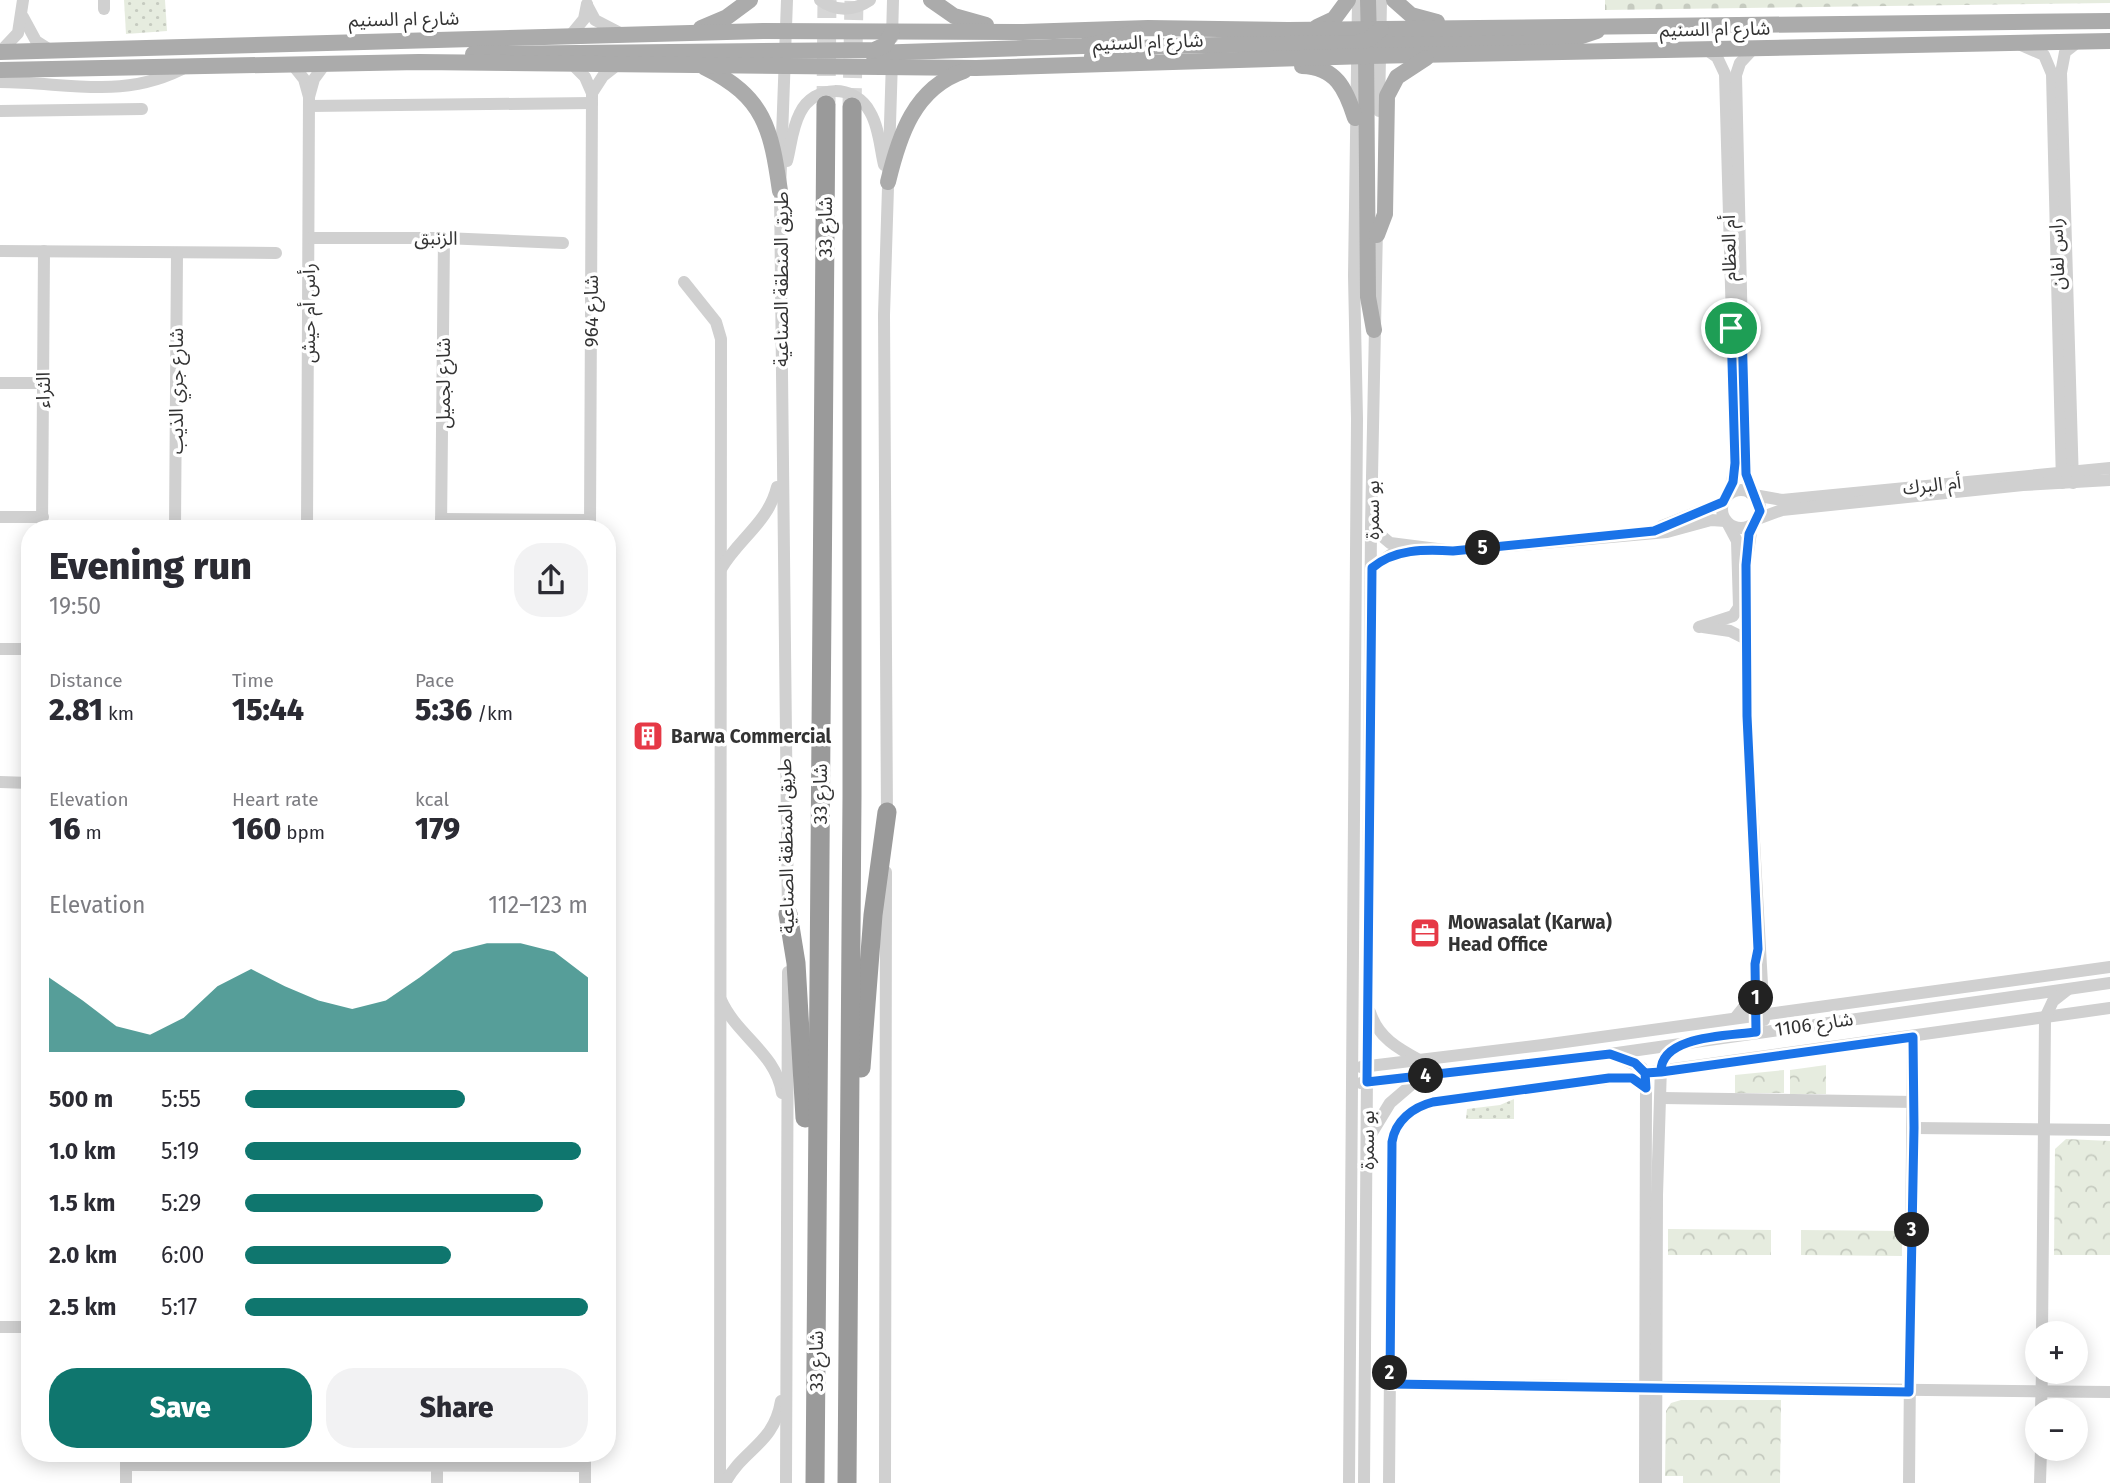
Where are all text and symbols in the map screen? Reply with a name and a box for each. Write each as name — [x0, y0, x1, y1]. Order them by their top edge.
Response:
street label: شارع ام السنيم — [348, 7, 460, 34]
street label: شارع ام السنيم — [1659, 17, 1771, 44]
street label: شارع ام السنيم — [1092, 29, 1204, 58]
street label: طريق المنطقة الصناعية — [770, 191, 793, 367]
street label: شارع 33 — [814, 196, 839, 258]
street label: أم العظام — [1717, 214, 1744, 281]
street label: راس لفان — [2044, 218, 2070, 290]
street label: الزنبق — [414, 226, 458, 250]
street label: رأس أم حيش — [297, 263, 323, 363]
street label: شارع 964 — [580, 275, 605, 347]
pin — [1701, 298, 1761, 358]
icon: arrive — [1712, 309, 1750, 347]
street label: شارع جري الذيب — [165, 328, 191, 454]
street label: شارع لجميل — [432, 337, 457, 429]
street label: الثراء — [32, 372, 55, 408]
street label: أم البرك — [1902, 470, 1963, 502]
street label: بو سمرة — [1361, 480, 1384, 540]
pin: 5 — [1466, 530, 1500, 566]
text: 5 — [1477, 536, 1488, 559]
text: Evening run — [49, 543, 252, 589]
button: share — [514, 543, 588, 617]
text: 19:50 — [49, 592, 101, 620]
text: Distance — [49, 669, 123, 692]
text: Time — [232, 669, 274, 692]
text: Pace — [415, 669, 454, 692]
text: 2.81 — [49, 692, 103, 728]
text: 15:44 — [232, 692, 304, 728]
text: 5:36 — [415, 692, 472, 728]
text: km — [103, 702, 134, 725]
text: /km — [472, 702, 513, 725]
building icon: Barwa Commercial — [631, 719, 665, 753]
place label: Barwa Commercial — [671, 725, 832, 748]
street label: طريق المنطقة الصناعية — [773, 758, 799, 934]
street label: شارع 33 — [809, 763, 834, 825]
text: Elevation — [49, 788, 129, 811]
text: Heart rate — [232, 788, 319, 811]
text: kcal — [415, 788, 449, 811]
text: 16 — [49, 811, 80, 847]
text: 160 — [232, 811, 281, 847]
text: 179 — [415, 811, 460, 847]
text: m — [80, 821, 102, 844]
text: bpm — [281, 821, 325, 844]
text: Elevation — [49, 891, 145, 919]
text: 112–123 m — [488, 891, 588, 919]
place label: Mowasalat (Karwa) Head Office — [1448, 911, 1612, 956]
office icon: Mowasalat (Karwa) Head Office — [1408, 916, 1442, 950]
pin: 1 — [1738, 981, 1774, 1016]
text: 1 — [1751, 986, 1760, 1009]
street label: شارع 1106 — [1773, 1007, 1855, 1043]
pin: 4 — [1408, 1058, 1444, 1094]
text: 4 — [1420, 1064, 1431, 1087]
text: 500 m — [49, 1085, 113, 1113]
text: 5:55 — [161, 1085, 201, 1113]
street label: بو سمرة — [1356, 1110, 1379, 1170]
text: 1.0 km — [49, 1137, 116, 1165]
text: 5:19 — [161, 1137, 199, 1165]
text: 1.5 km — [49, 1189, 115, 1217]
text: 5:29 — [161, 1189, 201, 1217]
pin: 3 — [1895, 1212, 1930, 1248]
text: 3 — [1907, 1218, 1916, 1241]
text: 2.0 km — [49, 1241, 117, 1269]
text: 6:00 — [161, 1241, 204, 1269]
text: 2.5 km — [49, 1293, 117, 1321]
text: 5:17 — [161, 1293, 197, 1321]
map controls — [2025, 1321, 2088, 1461]
button: + — [2025, 1321, 2088, 1384]
street label: شارع 33 — [805, 1330, 830, 1392]
pin: 2 — [1372, 1356, 1408, 1390]
text: 2 — [1385, 1361, 1394, 1384]
button: Save — [49, 1368, 312, 1448]
button: Share — [326, 1368, 588, 1448]
button: − — [2025, 1398, 2088, 1461]

